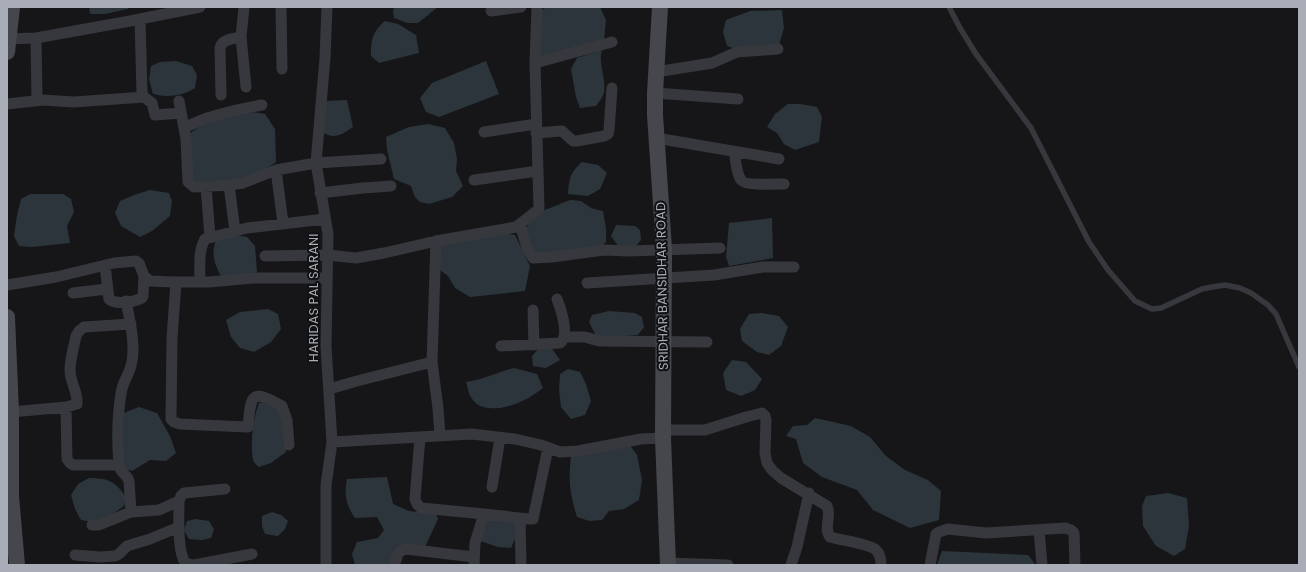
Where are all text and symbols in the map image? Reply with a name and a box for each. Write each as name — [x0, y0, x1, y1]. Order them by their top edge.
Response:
street label: SRIDHAR BANSIDHAR ROAD — [651, 202, 673, 370]
street label: HARIDAS PAL SARANI — [304, 234, 323, 362]

